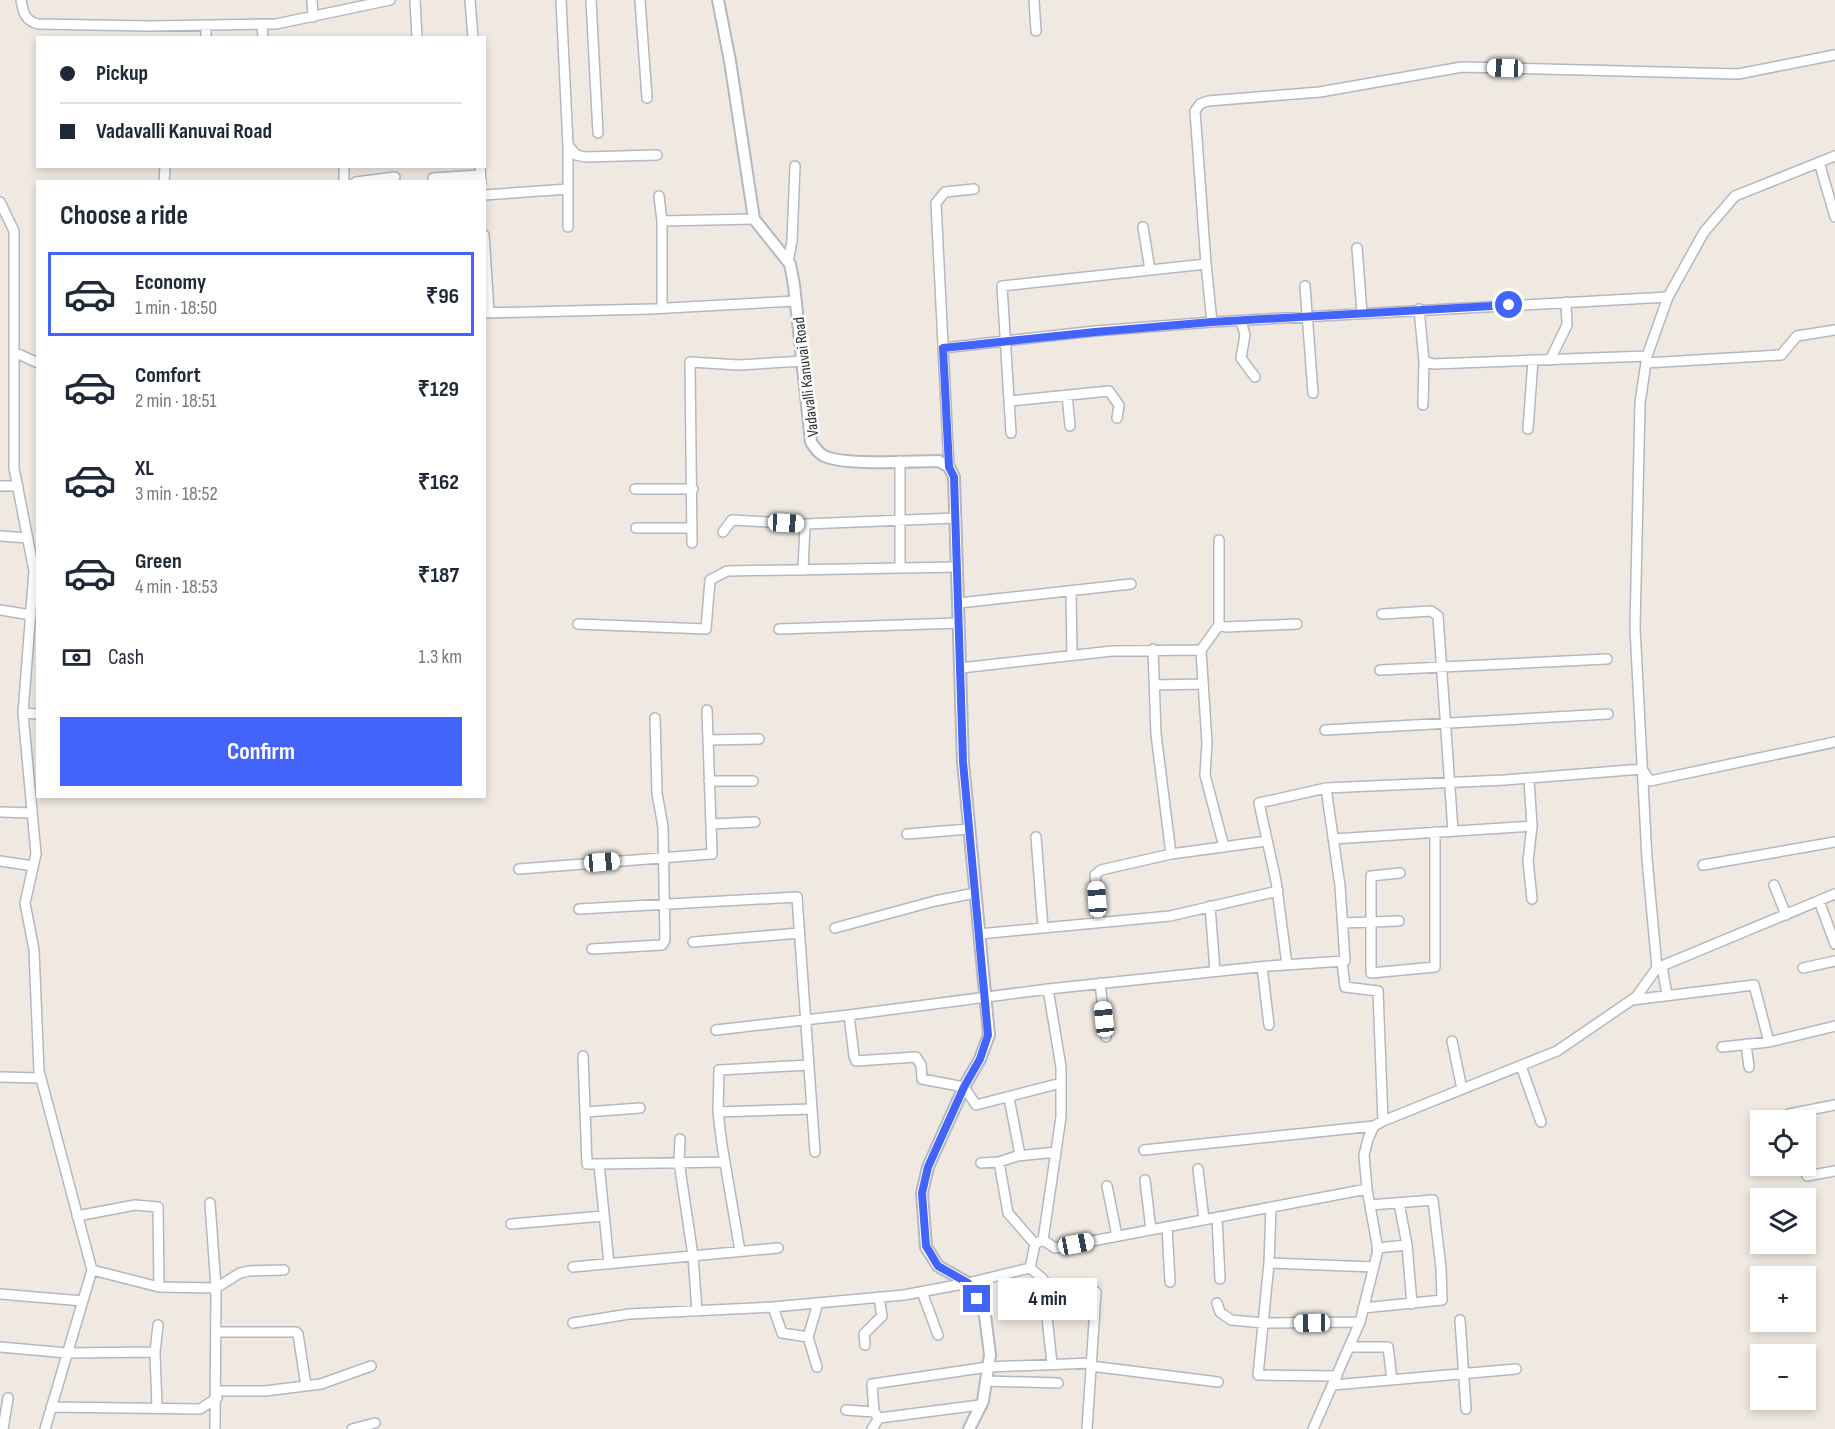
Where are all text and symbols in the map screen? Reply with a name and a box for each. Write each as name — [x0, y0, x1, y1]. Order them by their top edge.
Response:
car — [1487, 58, 1523, 78]
text: Pickup — [96, 60, 148, 87]
text: Vadavalli Kanuvai Road — [96, 118, 272, 145]
text: Choose a ride — [60, 200, 188, 232]
icon: car — [63, 267, 117, 321]
text: Economy — [135, 269, 206, 296]
text: ₹96 — [426, 283, 459, 310]
route start — [1495, 291, 1522, 318]
text: 1 min · 18:50 — [135, 296, 217, 320]
street label: Vadavalli Kanuvai Road — [790, 316, 823, 438]
icon: car — [63, 360, 117, 414]
text: Comfort — [135, 362, 201, 389]
text: ₹129 — [417, 376, 459, 403]
text: 2 min · 18:51 — [135, 389, 216, 413]
icon: car — [63, 453, 117, 507]
text: XL — [135, 455, 154, 482]
text: ₹162 — [418, 469, 459, 496]
text: 3 min · 18:52 — [135, 482, 218, 506]
car — [768, 513, 804, 533]
icon: car — [63, 546, 117, 600]
text: Green — [135, 548, 182, 575]
text: ₹187 — [418, 562, 459, 589]
text: 4 min · 18:53 — [135, 575, 218, 599]
icon: cash — [60, 641, 93, 674]
text: Cash — [108, 644, 144, 671]
text: 1.3 km — [419, 645, 462, 669]
button: Confirm — [60, 717, 462, 786]
car — [583, 851, 621, 873]
car — [1087, 880, 1107, 918]
car — [1093, 1000, 1115, 1038]
map controls — [1750, 1110, 1816, 1410]
button: locate — [1750, 1110, 1816, 1176]
button: layers — [1750, 1188, 1816, 1254]
car — [1057, 1232, 1095, 1256]
button: + — [1750, 1266, 1816, 1332]
callout: 4 min — [998, 1278, 1097, 1320]
route end — [963, 1285, 990, 1312]
text: 4 min — [1028, 1287, 1067, 1311]
car — [1294, 1314, 1330, 1332]
button: − — [1750, 1344, 1816, 1410]

